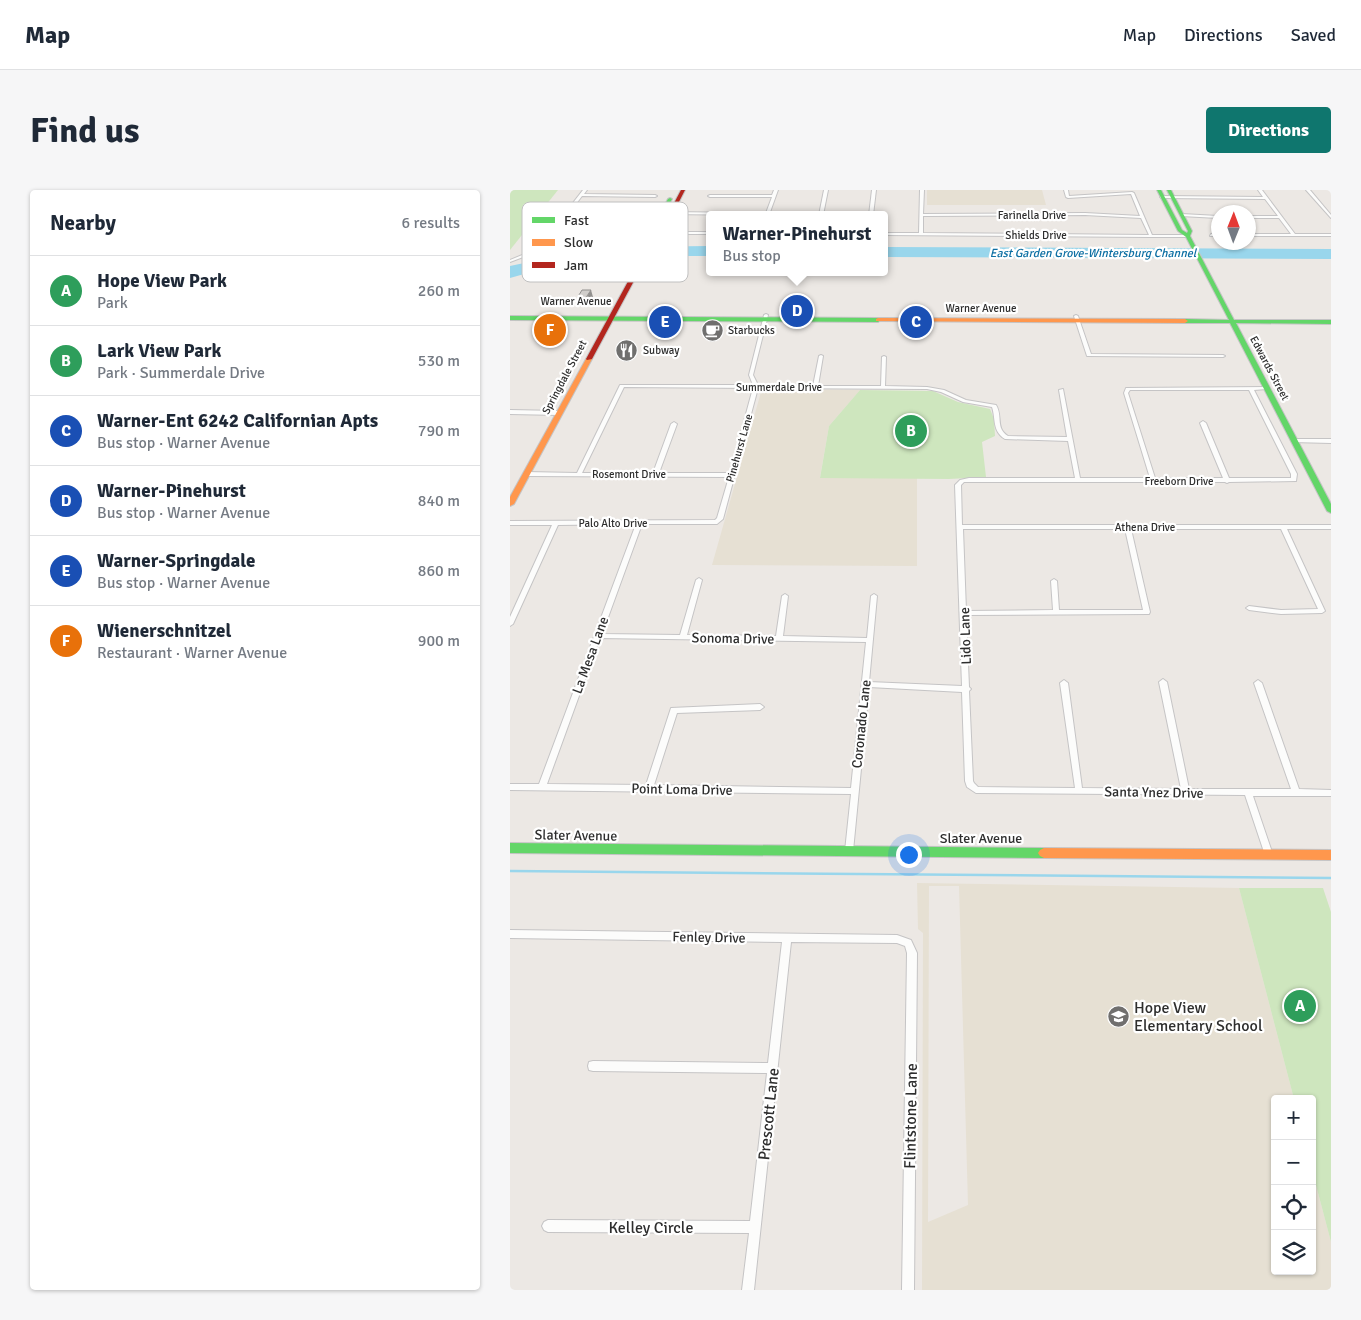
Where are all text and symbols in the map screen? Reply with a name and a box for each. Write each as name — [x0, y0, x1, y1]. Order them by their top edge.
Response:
text: Map — [25, 20, 70, 50]
text: Map — [1123, 24, 1156, 46]
text: Directions — [1184, 24, 1263, 46]
text: Saved — [1291, 24, 1336, 46]
button: Directions — [1206, 107, 1331, 153]
text: Find us — [30, 109, 140, 152]
legend — [522, 202, 688, 282]
north arrow — [1211, 205, 1256, 250]
street label: Farinella Drive — [998, 209, 1066, 222]
text: Nearby — [50, 210, 116, 236]
popup — [706, 211, 888, 276]
text: Fast — [564, 212, 589, 229]
text: 6 results — [401, 213, 460, 233]
text: Warner-Pinehurst — [723, 222, 871, 246]
street label: Shields Drive — [1005, 229, 1067, 242]
text: Slow — [564, 234, 593, 251]
text: Bus stop — [723, 246, 781, 266]
water label: East Garden Grove-Wintersburg Channel — [990, 246, 1198, 261]
text: Jam — [564, 257, 588, 274]
text: Hope View Park — [97, 269, 227, 293]
text: A — [61, 281, 71, 301]
text: 260 m — [418, 281, 460, 301]
pin: D — [781, 292, 813, 330]
text: Park — [97, 293, 128, 313]
street label: Warner Avenue — [541, 295, 611, 308]
street label: Warner Avenue — [946, 302, 1016, 315]
pin: E — [649, 303, 681, 341]
pin: C — [900, 303, 932, 341]
pin: F — [534, 311, 566, 349]
cafe icon: Starbucks — [700, 318, 724, 342]
place label: Starbucks — [728, 324, 775, 337]
street label: Edwards Street — [1247, 334, 1292, 403]
street label: Springdale Street — [539, 338, 590, 417]
restaurant icon: Subway — [615, 338, 639, 362]
text: Lark View Park — [97, 339, 221, 363]
place label: Subway — [643, 344, 680, 357]
text: B — [61, 351, 71, 371]
text: 530 m — [418, 351, 460, 371]
text: Park · Summerdale Drive — [97, 363, 265, 383]
street label: Summerdale Drive — [736, 381, 822, 394]
text: Warner-Ent 6242 Californian Apts — [97, 409, 378, 433]
street label: Pinehurst Lane — [724, 412, 755, 484]
pin: B — [895, 412, 927, 450]
text: C — [61, 421, 71, 441]
text: 790 m — [418, 421, 460, 441]
text: Bus stop · Warner Avenue — [97, 433, 270, 453]
street label: Rosemont Drive — [592, 468, 666, 481]
street label: Freeborn Drive — [1145, 475, 1213, 488]
text: Warner-Pinehurst — [97, 479, 246, 503]
text: D — [61, 491, 71, 511]
text: 840 m — [418, 491, 460, 511]
text: Bus stop · Warner Avenue — [97, 503, 270, 523]
street label: Palo Alto Drive — [579, 517, 648, 530]
street label: Athena Drive — [1115, 521, 1175, 534]
text: Warner-Springdale — [97, 549, 256, 573]
text: E — [61, 561, 71, 581]
text: 860 m — [418, 561, 460, 581]
text: Bus stop · Warner Avenue — [97, 573, 270, 593]
street label: Lido Lane — [956, 607, 975, 665]
street label: La Mesa Lane — [569, 614, 612, 696]
text: Wienerschnitzel — [97, 619, 231, 643]
street label: Sonoma Drive — [692, 629, 774, 648]
text: F — [62, 631, 70, 651]
text: 900 m — [418, 631, 460, 651]
text: Restaurant · Warner Avenue — [97, 643, 287, 663]
street label: Coronado Lane — [848, 679, 875, 769]
street label: Point Loma Drive — [631, 780, 733, 799]
street label: Santa Ynez Drive — [1104, 783, 1204, 802]
street label: Slater Avenue — [535, 826, 617, 845]
street label: Slater Avenue — [940, 830, 1022, 847]
your location — [896, 842, 922, 868]
street label: Fenley Drive — [672, 928, 746, 947]
pin: A — [1284, 987, 1316, 1025]
place label: Hope View Elementary School — [1134, 998, 1263, 1036]
school or university icon: Hope View Elementary School — [1106, 1004, 1130, 1028]
street label: Flintstone Lane — [900, 1063, 922, 1169]
street label: Prescott Lane — [754, 1067, 784, 1161]
map controls — [1271, 1095, 1316, 1275]
button: + — [1271, 1095, 1316, 1140]
button: − — [1271, 1140, 1316, 1185]
button: locate — [1271, 1185, 1316, 1230]
street label: Kelley Circle — [609, 1218, 693, 1238]
button: layers — [1271, 1230, 1316, 1275]

